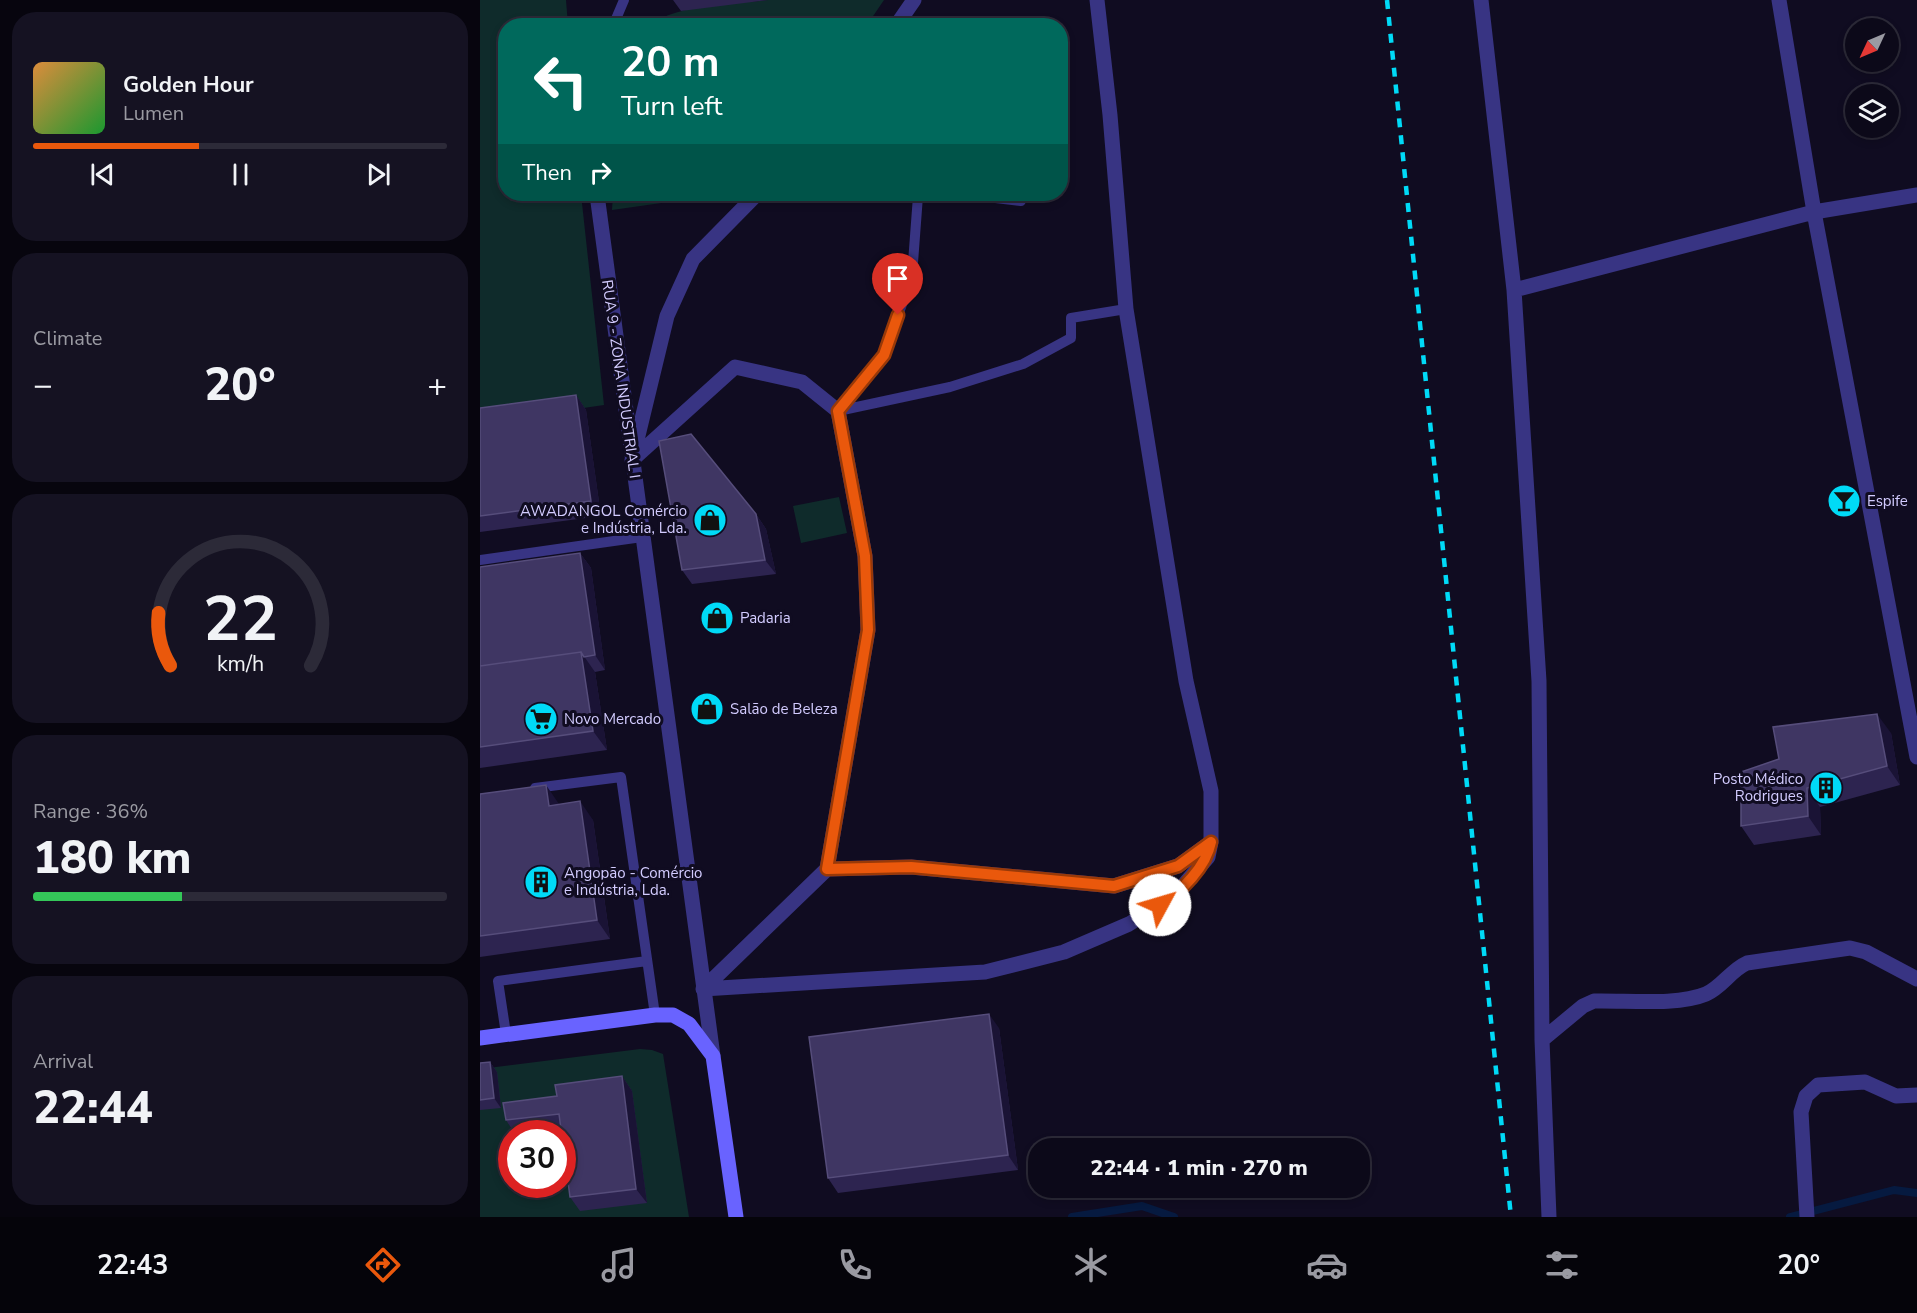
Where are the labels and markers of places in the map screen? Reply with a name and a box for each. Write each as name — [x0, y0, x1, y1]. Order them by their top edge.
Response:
pin — [872, 253, 923, 315]
bar icon: Espife — [1826, 483, 1862, 519]
place label: Espife — [1867, 491, 1908, 511]
place label: AWADANGOL Comércio e Indústria, Lda. — [520, 501, 687, 538]
shop icon: AWADANGOL Comércio e Indústria, Lda. — [692, 502, 728, 538]
shop icon: Padaria — [699, 600, 735, 636]
place label: Padaria — [740, 608, 791, 628]
shop icon: Salão de Beleza — [689, 691, 725, 727]
place label: Salão de Beleza — [730, 699, 838, 719]
supermarket icon: Novo Mercado — [523, 701, 559, 737]
place label: Novo Mercado — [564, 709, 661, 729]
place label: Posto Médico Rodrigues — [1713, 769, 1803, 806]
building icon: Posto Médico Rodrigues — [1808, 770, 1844, 806]
place label: Angopão - Comércio e Indústria, Lda. — [564, 863, 702, 900]
building icon: Angopão - Comércio e Indústria, Lda. — [523, 864, 559, 900]

